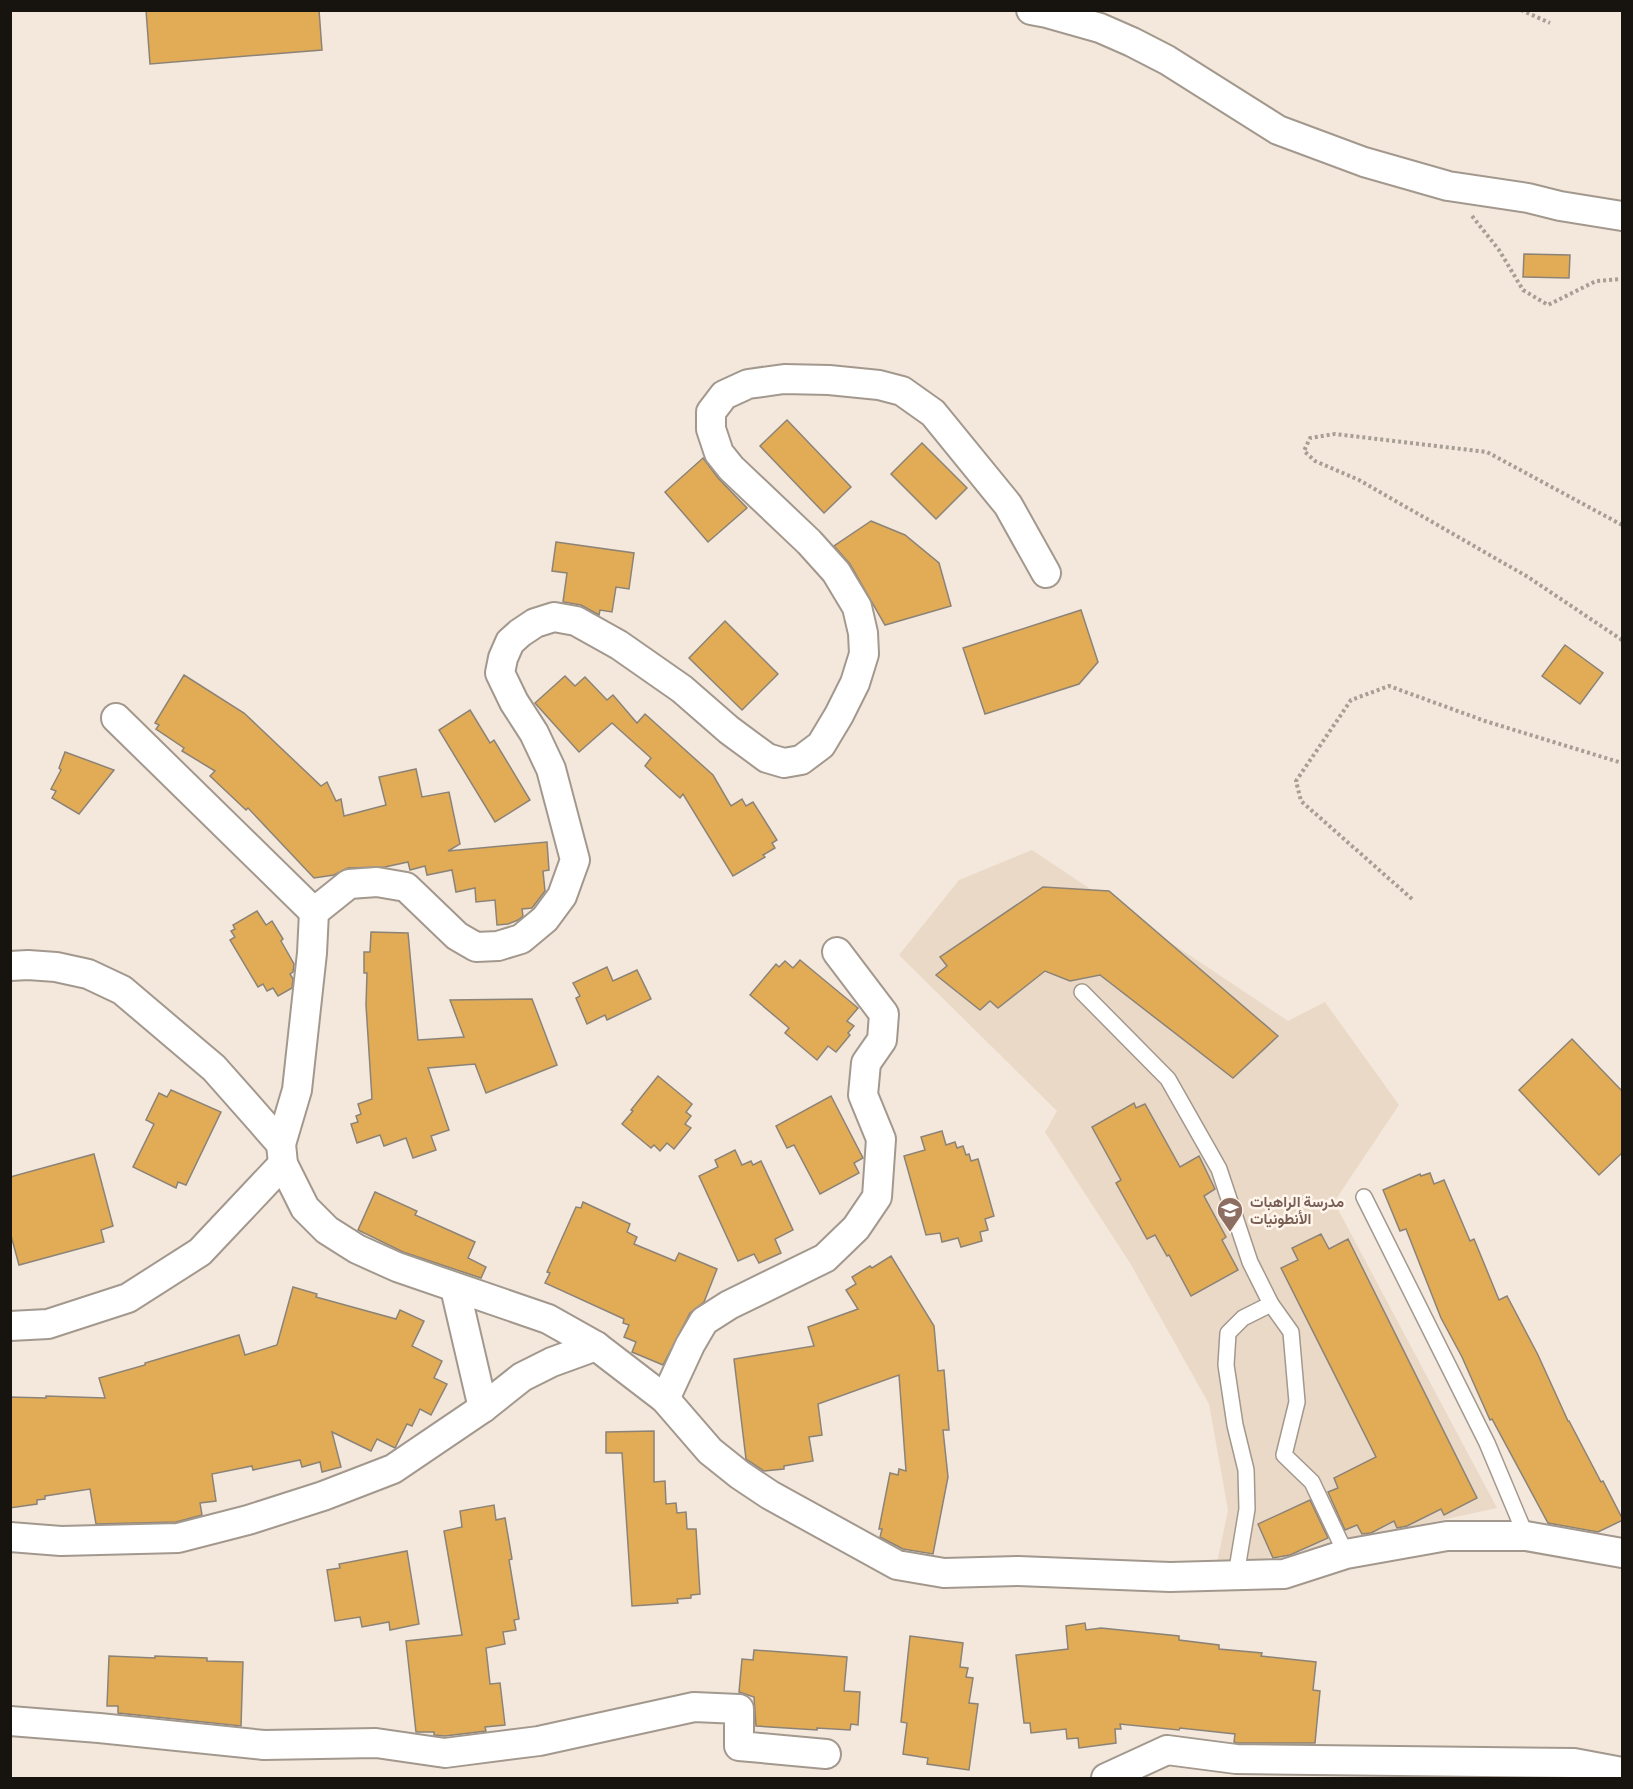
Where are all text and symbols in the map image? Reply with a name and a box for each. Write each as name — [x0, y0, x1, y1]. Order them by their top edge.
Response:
place label: مدرسة الراهبات الأنطونيات — [1250, 1192, 1344, 1228]
school or university icon: مدرسة الراهبات الأنطونيات — [1215, 1195, 1245, 1233]

